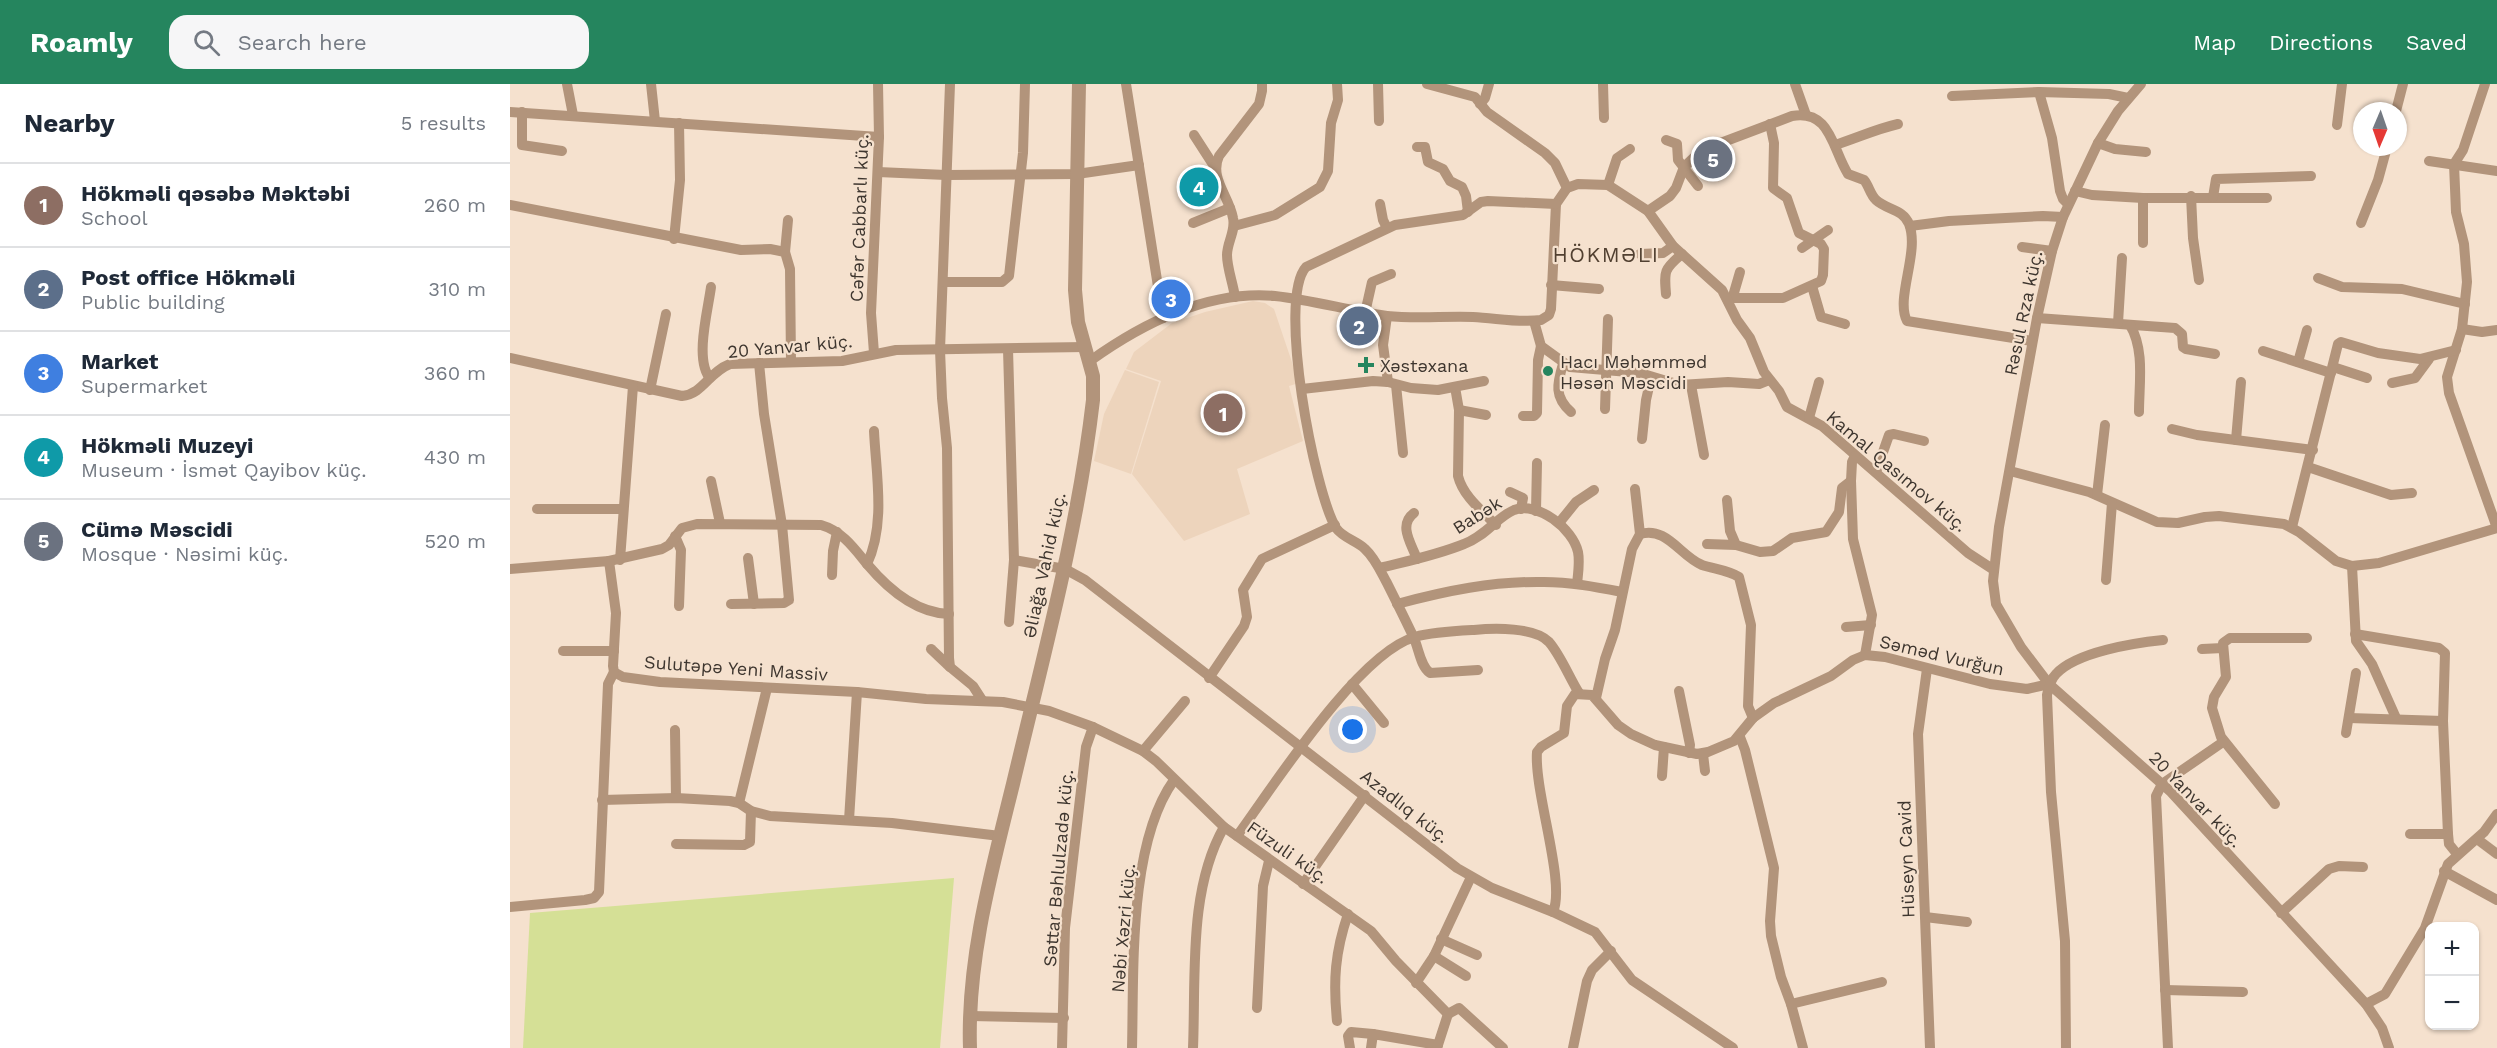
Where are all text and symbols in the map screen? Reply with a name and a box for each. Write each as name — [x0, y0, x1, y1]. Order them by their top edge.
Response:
search box — [169, 15, 589, 69]
text: Roamly — [30, 26, 133, 59]
icon: search — [190, 26, 223, 59]
text: Search here — [238, 30, 367, 55]
text: Map — [2193, 30, 2236, 55]
text: Directions — [2269, 30, 2373, 55]
text: Saved — [2406, 30, 2467, 55]
north arrow — [2353, 102, 2407, 156]
text: Nearby — [24, 108, 115, 138]
text: 5 results — [401, 111, 486, 135]
street label: Cəfər Cabbarlı küç. — [846, 134, 872, 302]
pin: 5 — [1694, 136, 1732, 182]
pin: 4 — [1180, 164, 1218, 210]
text: Hökməli qəsəbə Məktəbi — [81, 181, 350, 206]
text: 1 — [39, 193, 48, 217]
text: 260 m — [424, 193, 486, 217]
text: School — [81, 206, 148, 230]
district label: HÖKMƏLI — [1552, 242, 1660, 267]
street label: Rəsul Rza küç. — [1999, 249, 2047, 377]
text: Post office Hökməli — [81, 265, 295, 290]
pin: 3 — [1152, 276, 1190, 322]
text: 2 — [38, 277, 49, 301]
text: 310 m — [428, 277, 486, 301]
text: Public building — [81, 290, 225, 314]
pin: 2 — [1340, 304, 1378, 348]
street label: 20 Yanvar küç. — [727, 330, 853, 362]
text: Market — [81, 349, 158, 374]
place label: Hacı Məhəmməd Həsən Məscidi — [1560, 351, 1707, 393]
place label: Xəstəxana — [1380, 355, 1468, 376]
marker: Xəstəxana — [1357, 356, 1375, 374]
text: 3 — [38, 361, 49, 385]
text: 360 m — [424, 361, 486, 385]
marker: Hacı Məhəmməd Həsən Məscidi — [1541, 364, 1555, 378]
text: Supermarket — [81, 374, 207, 398]
pin: 1 — [1204, 390, 1242, 436]
street label: Kamal Qasımov küç. — [1822, 406, 1972, 536]
text: Hökməli Muzeyi — [81, 433, 253, 458]
text: 4 — [37, 445, 50, 469]
text: 430 m — [424, 445, 486, 469]
text: Museum · İsmət Qayibov küç. — [81, 458, 367, 482]
street label: Əliağa Vahid küç. — [1018, 490, 1070, 640]
street label: Babək — [1449, 492, 1505, 538]
text: Cümə Məscidi — [81, 517, 233, 542]
text: 5 — [38, 529, 49, 553]
text: 520 m — [424, 529, 486, 553]
text: Mosque · Nəsimi küç. — [81, 542, 288, 566]
street label: Səməd Vurğun — [1878, 630, 2006, 680]
street label: Sulutəpə Yeni Massiv — [643, 651, 829, 685]
your location — [1338, 715, 1367, 744]
street label: 20 Yanvar küç. — [2145, 747, 2247, 851]
street label: Azadlıq küç. — [1356, 765, 1454, 847]
street label: Səttar Bəhlulzadə küç. — [1039, 768, 1077, 968]
street label: Hüseyn Cavid — [1893, 800, 1919, 918]
street label: Füzuli küç. — [1243, 816, 1333, 888]
street label: Nəbi Xəzri küç. — [1107, 862, 1139, 994]
map controls — [2425, 922, 2479, 1030]
button: + — [2425, 922, 2479, 976]
button: − — [2425, 976, 2479, 1030]

